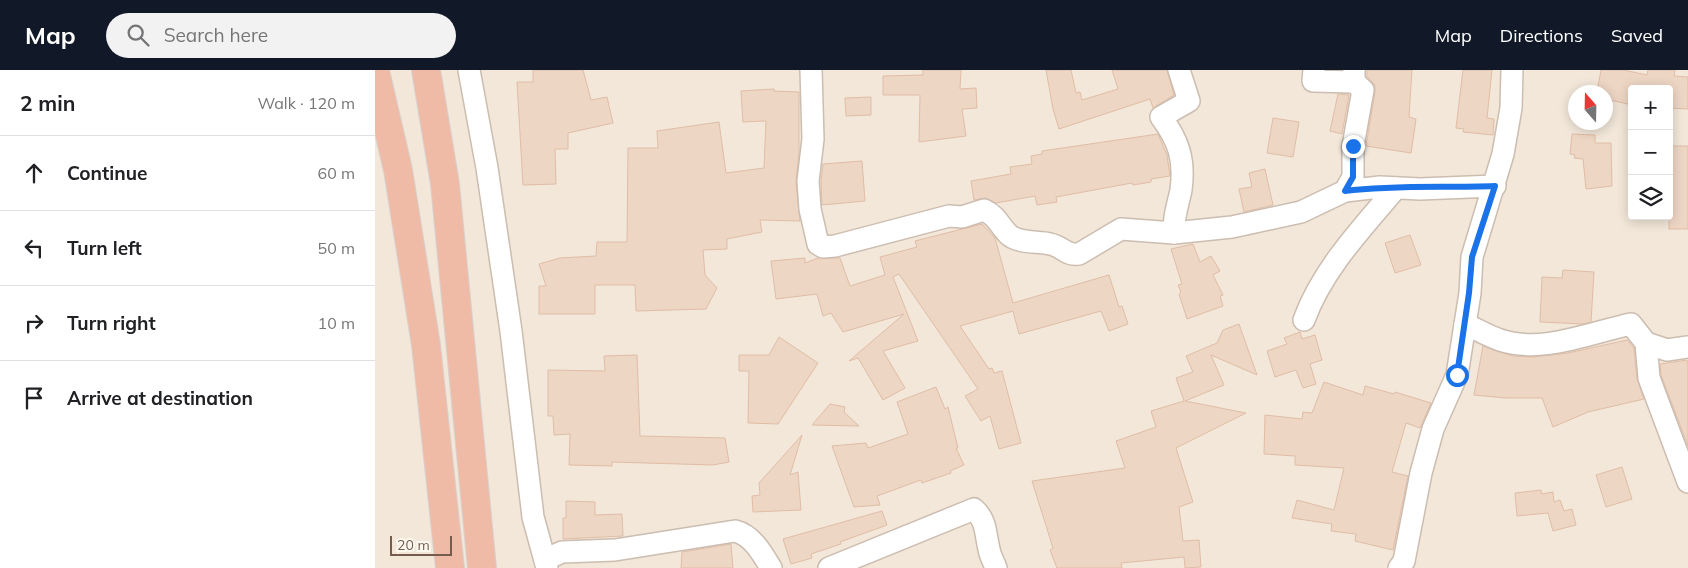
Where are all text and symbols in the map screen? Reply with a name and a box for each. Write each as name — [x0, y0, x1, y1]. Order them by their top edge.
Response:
search box — [106, 13, 456, 58]
text: Map — [25, 20, 76, 50]
icon: search — [124, 21, 152, 49]
text: Search here — [164, 23, 268, 47]
text: Map — [1435, 24, 1472, 47]
text: Directions — [1500, 24, 1583, 47]
text: Saved — [1611, 24, 1663, 47]
north arrow — [1568, 85, 1613, 130]
map controls — [1628, 85, 1673, 220]
button: + — [1628, 85, 1673, 130]
text: 2 min — [20, 90, 75, 116]
text: Walk · 120 m — [257, 93, 355, 113]
button: − — [1628, 130, 1673, 175]
route end — [1342, 135, 1365, 158]
icon: ahead — [20, 159, 48, 187]
text: Continue — [67, 161, 147, 185]
text: 60 m — [318, 163, 355, 183]
button: layers — [1628, 175, 1673, 220]
icon: left — [20, 234, 48, 262]
text: Turn left — [67, 236, 142, 260]
text: 50 m — [318, 238, 355, 258]
icon: right — [20, 309, 48, 337]
text: Turn right — [67, 311, 156, 335]
text: 10 m — [318, 313, 355, 333]
route start — [1446, 364, 1469, 387]
icon: arrive — [20, 384, 48, 412]
text: Arrive at destination — [67, 386, 253, 410]
scale bar — [390, 533, 453, 556]
text: 20 m — [397, 536, 430, 554]

